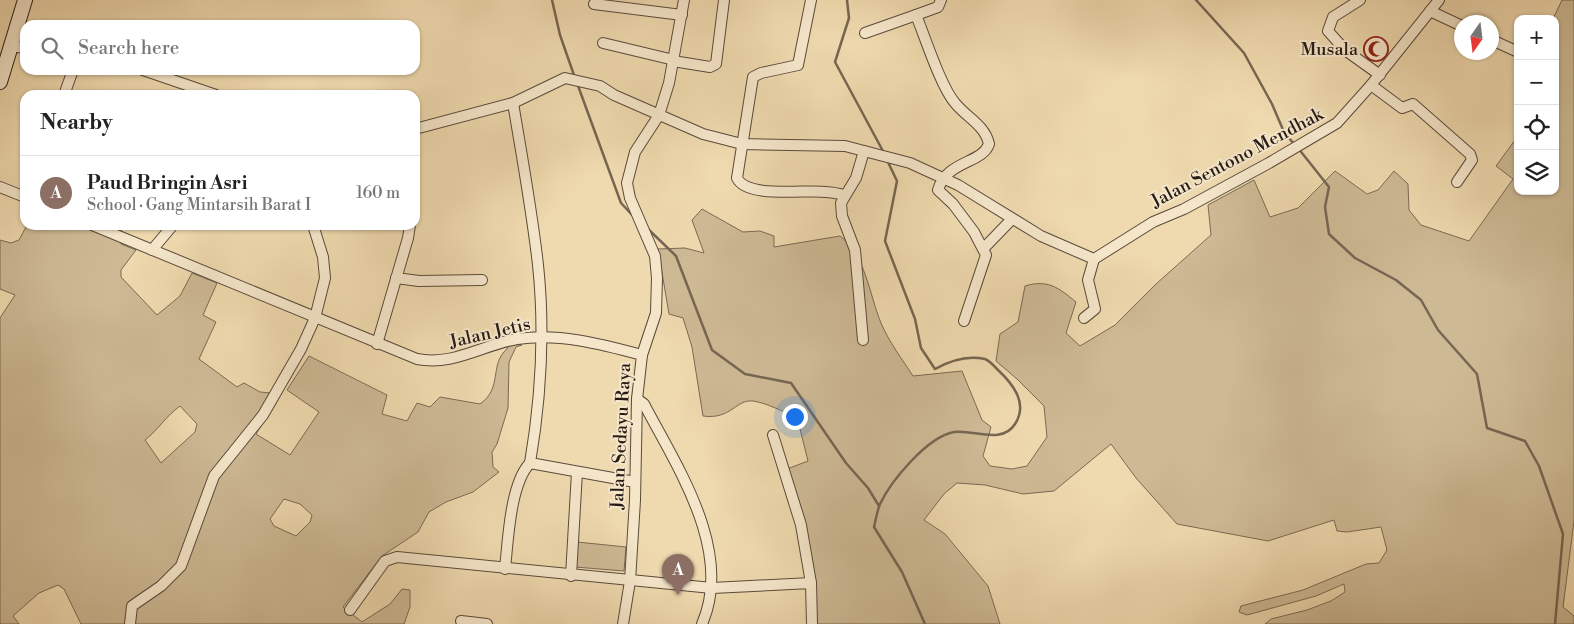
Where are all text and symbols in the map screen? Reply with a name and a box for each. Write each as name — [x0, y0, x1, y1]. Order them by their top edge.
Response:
north arrow — [1454, 15, 1499, 60]
map controls — [1514, 15, 1559, 195]
button: + — [1514, 15, 1559, 60]
search box — [20, 20, 420, 75]
icon: search — [38, 34, 66, 62]
text: Search here — [78, 36, 179, 60]
mosque icon: Musala — [1363, 36, 1389, 62]
place label: Musala — [1300, 38, 1359, 61]
button: − — [1514, 60, 1559, 105]
street label: Jalan Sentono Mendhak — [1146, 102, 1328, 214]
button: locate — [1514, 105, 1559, 150]
text: Nearby — [40, 110, 113, 136]
button: layers — [1514, 150, 1559, 195]
text: Paud Bringin Asri — [87, 171, 248, 195]
text: A — [50, 183, 62, 203]
text: 160 m — [356, 183, 400, 203]
text: School · Gang Mintarsih Barat I — [87, 195, 311, 215]
street label: Jalan Jetis — [446, 312, 533, 354]
street label: Jalan Sedayu Raya — [606, 361, 636, 511]
your location — [782, 404, 808, 430]
pin: A — [662, 554, 694, 595]

